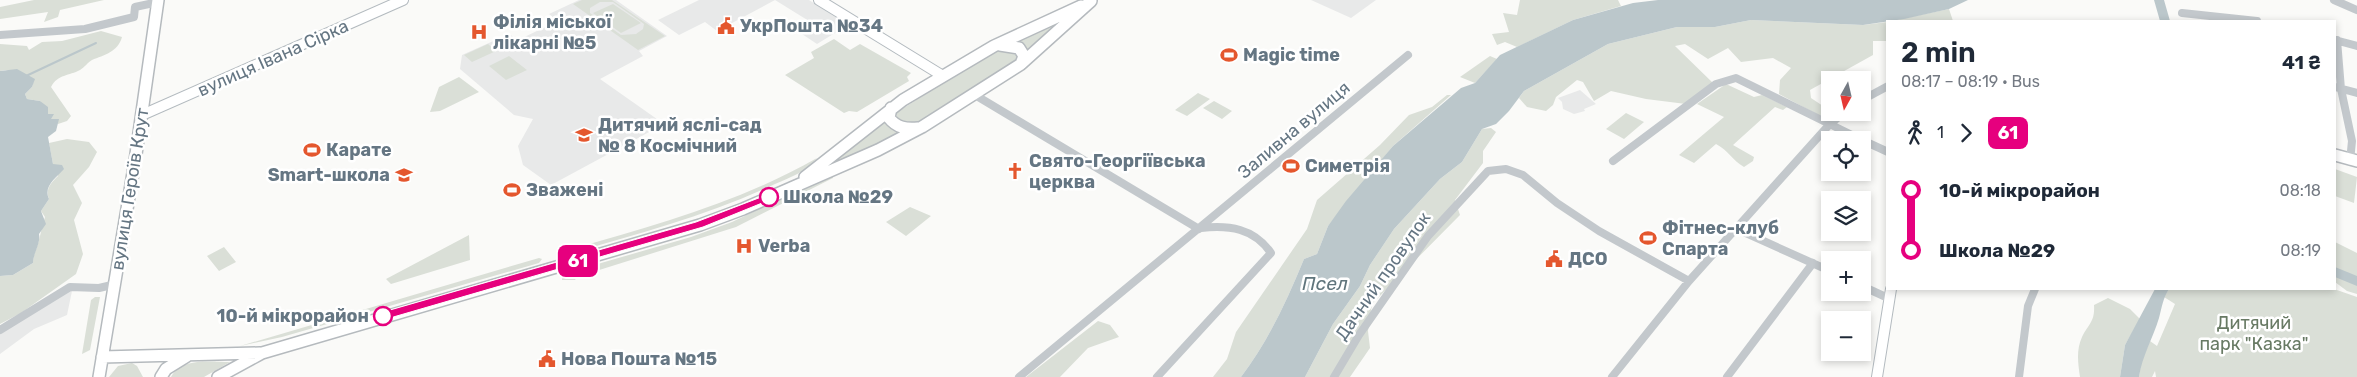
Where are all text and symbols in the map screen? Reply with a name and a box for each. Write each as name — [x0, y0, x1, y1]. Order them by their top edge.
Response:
place label: Філія міської лікарні №5 — [493, 11, 612, 54]
street label: вулиця Івана Сірка — [194, 15, 352, 101]
place label: УкрПошта №34 — [740, 15, 883, 37]
public building icon: УкрПошта №34 — [716, 16, 736, 36]
hospital icon: Філія міської лікарні №5 — [469, 22, 489, 42]
text: 2 min — [1901, 36, 1976, 69]
place label: Magic time — [1243, 44, 1340, 66]
sports icon: Magic time — [1219, 45, 1239, 65]
text: 41 ₴ — [2282, 51, 2321, 74]
north arrow — [1821, 71, 1871, 121]
map controls — [1821, 71, 1871, 361]
text: 08:17 – 08:19 · Bus — [1901, 72, 2040, 91]
street label: Заливна вулиця — [1233, 77, 1355, 183]
street label: вулиця Героїв Крут — [106, 106, 154, 272]
place label: Дитячий яслі-сад № 8 Космічний — [598, 114, 762, 157]
icon: walk — [1901, 119, 1929, 147]
icon: forward — [1952, 119, 1980, 147]
text: 61 — [1998, 122, 2018, 144]
text: 1 — [1937, 123, 1944, 142]
school or university icon: Дитячий яслі-сад № 8 Космічний — [574, 125, 594, 145]
button: locate — [1821, 131, 1871, 181]
place label: Карате — [326, 139, 392, 161]
sports icon: Карате — [302, 140, 322, 160]
place label: Свято-Георгіївська церква — [1029, 150, 1206, 193]
place label: Симетрія — [1305, 155, 1390, 177]
sports icon: Симетрія — [1281, 156, 1301, 176]
church icon: Свято-Георгіївська церква — [1005, 161, 1025, 181]
place label: Smart-школа — [268, 164, 390, 186]
school or university icon: Smart-школа — [394, 165, 414, 185]
place label: Зважені — [526, 179, 603, 201]
text: 10-й мікрорайон — [1939, 179, 2100, 202]
sports icon: Зважені — [502, 180, 522, 200]
text: 08:18 — [2280, 181, 2321, 200]
place label: Школа №29 — [783, 186, 893, 208]
marker: Школа №29 — [759, 187, 779, 207]
button: layers — [1821, 191, 1871, 241]
street label: Дачний провулок — [1331, 207, 1436, 344]
place label: Фітнес-клуб Спарта — [1662, 217, 1779, 260]
sports icon: Фітнес-клуб Спарта — [1638, 228, 1658, 248]
place label: Verba — [758, 235, 810, 257]
hospital icon: Verba — [734, 236, 754, 256]
text: Школа №29 — [1939, 239, 2055, 262]
text: 08:19 — [2280, 241, 2321, 260]
line badge: 61 — [556, 245, 600, 277]
place label: ДСО — [1568, 248, 1608, 270]
public building icon: ДСО — [1544, 249, 1564, 269]
text: 61 — [568, 250, 588, 272]
button: + — [1821, 251, 1871, 301]
water label: Псел — [1302, 272, 1348, 295]
place label: 10-й мікрорайон — [217, 305, 369, 327]
marker: 10-й мікрорайон — [373, 306, 393, 326]
button: − — [1821, 311, 1871, 361]
park label: Дитячий парк "Казка" — [2199, 312, 2309, 355]
place label: Нова Пошта №15 — [561, 348, 717, 370]
public building icon: Нова Пошта №15 — [537, 349, 557, 369]

